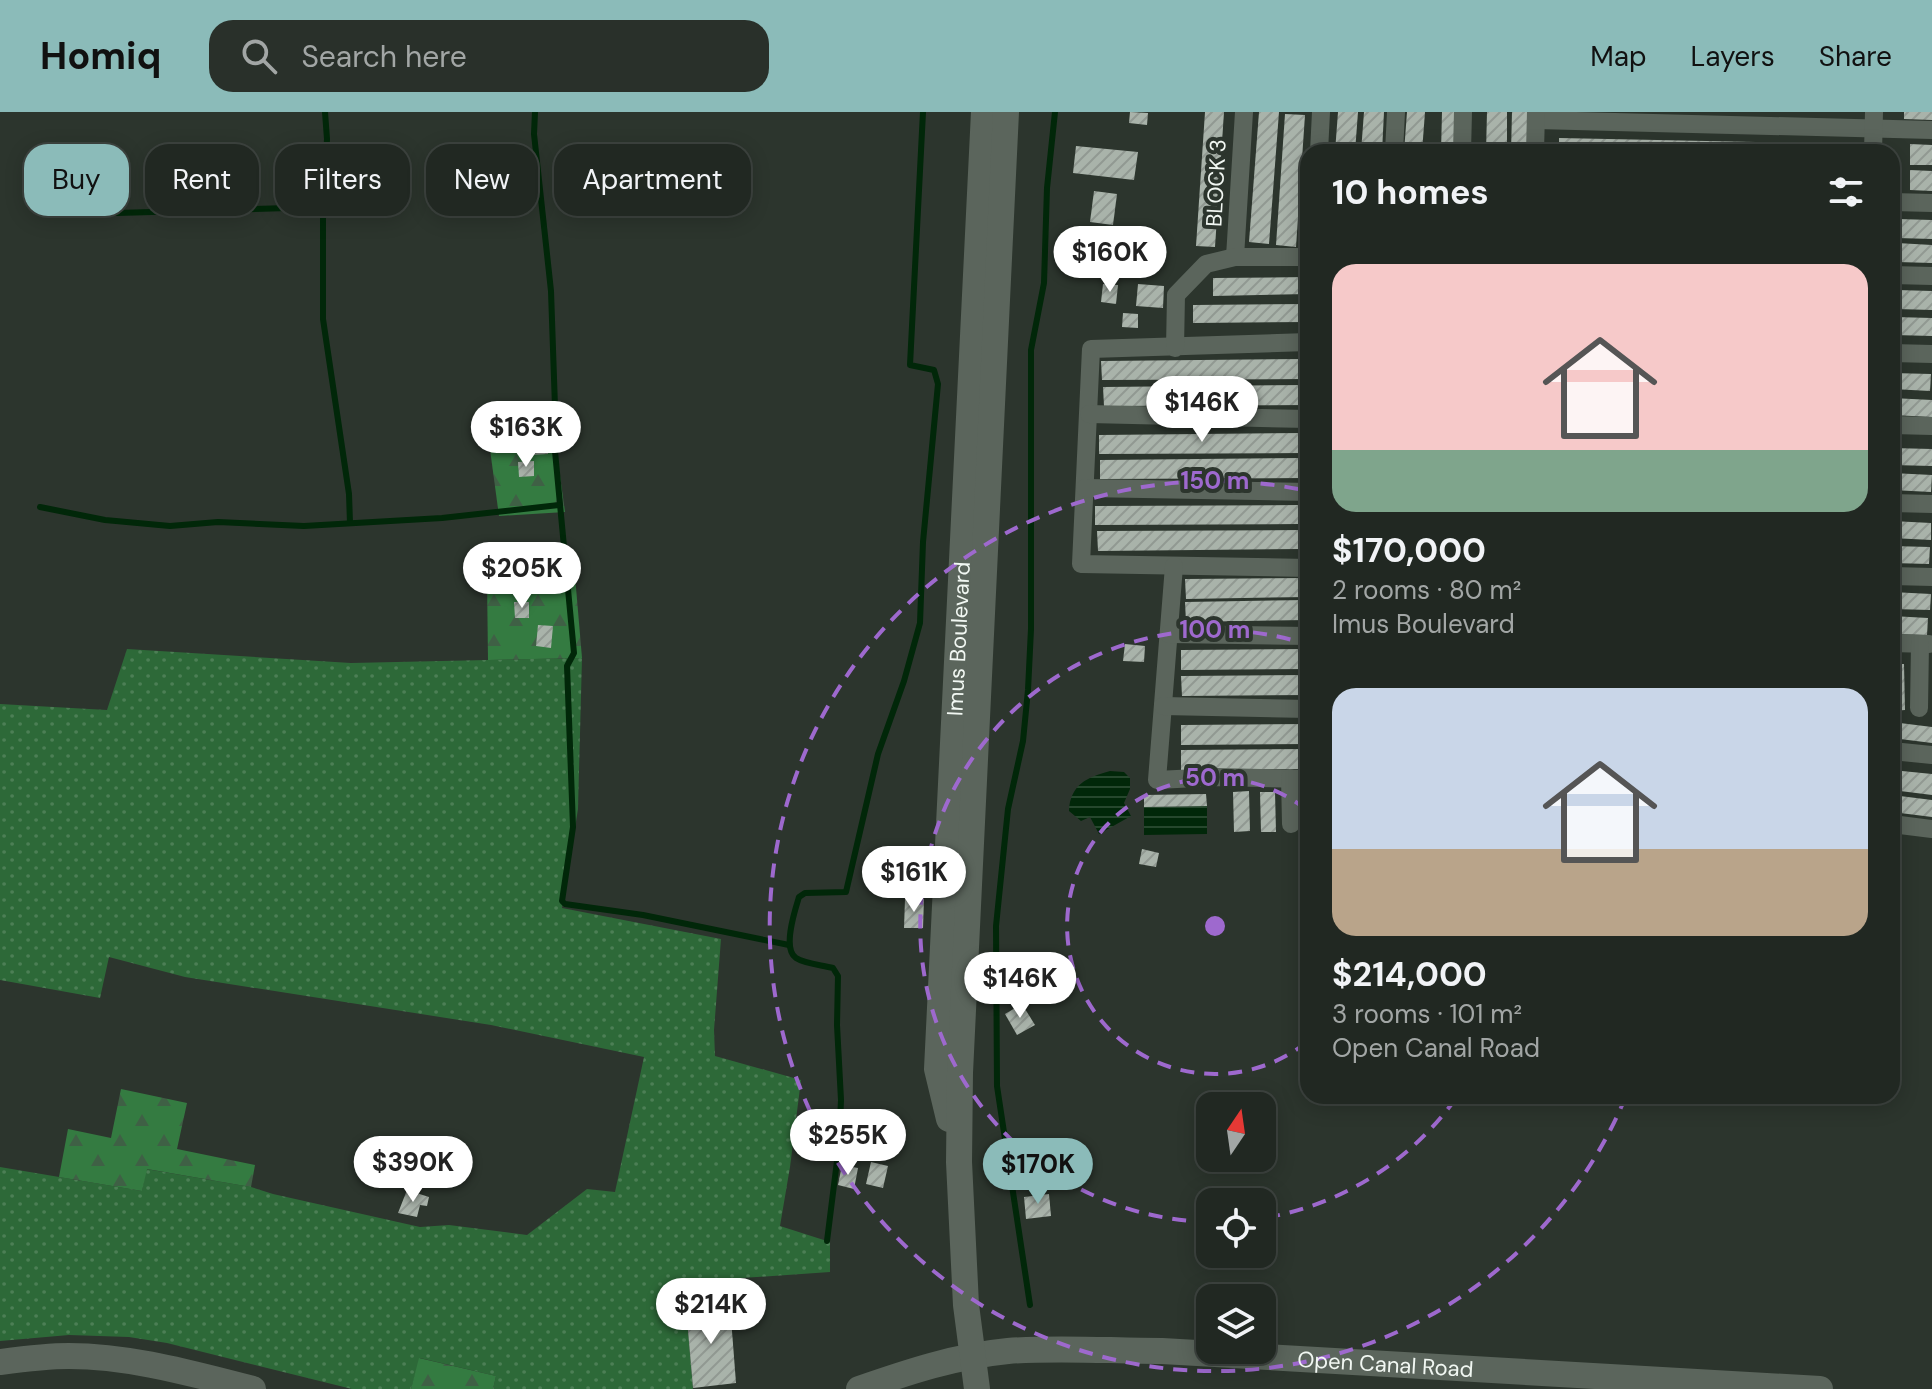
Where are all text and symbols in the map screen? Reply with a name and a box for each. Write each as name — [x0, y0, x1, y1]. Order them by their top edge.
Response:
search box — [209, 20, 769, 92]
text: Homiq — [40, 31, 161, 81]
icon: search — [237, 34, 281, 78]
text: Search here — [301, 37, 467, 76]
text: Map — [1590, 38, 1647, 75]
text: Layers — [1691, 38, 1775, 75]
text: Share — [1819, 38, 1892, 75]
street label: BLOCK 3 — [1199, 138, 1233, 228]
chip: Buy — [24, 144, 129, 216]
chip: Rent — [145, 144, 259, 216]
chip: Filters — [275, 144, 410, 216]
chip: New — [426, 144, 538, 216]
chip: Apartment — [554, 144, 751, 216]
text: 10 homes — [1332, 170, 1489, 215]
icon: filters — [1824, 170, 1868, 214]
pin: $160K — [1054, 226, 1166, 294]
text: $160K — [1072, 235, 1148, 269]
icon: home — [1528, 316, 1672, 460]
pin: $146K — [1146, 376, 1258, 444]
text: $146K — [1164, 385, 1240, 419]
pin: $163K — [470, 401, 582, 469]
text: $163K — [489, 410, 563, 444]
text: 150 m — [1181, 465, 1249, 496]
text: $170,000 — [1332, 528, 1486, 573]
pin: $205K — [466, 542, 578, 610]
text: $205K — [481, 551, 563, 585]
street label: Imus Boulevard — [940, 561, 976, 717]
text: 2 rooms · 80 m² — [1332, 573, 1521, 607]
text: Imus Boulevard — [1332, 607, 1515, 641]
text: 100 m — [1180, 614, 1250, 645]
icon: home — [1528, 740, 1672, 884]
text: 50 m — [1185, 762, 1245, 793]
pin: $161K — [858, 846, 970, 914]
text: $161K — [880, 855, 948, 889]
centre of rings — [1201, 912, 1229, 940]
pin: $146K — [964, 952, 1076, 1020]
text: $214,000 — [1332, 952, 1487, 997]
text: $146K — [982, 961, 1058, 995]
text: 3 rooms · 101 m² — [1332, 997, 1522, 1031]
text: Open Canal Road — [1332, 1031, 1540, 1065]
north arrow — [1196, 1092, 1276, 1172]
map controls — [1196, 1092, 1276, 1364]
pin: $255K — [792, 1109, 904, 1177]
text: $255K — [808, 1118, 888, 1152]
pin: $390K — [357, 1136, 469, 1204]
pin: $170K — [982, 1138, 1094, 1206]
text: $390K — [372, 1145, 454, 1179]
text: $170K — [1001, 1147, 1075, 1181]
button: locate — [1196, 1188, 1276, 1268]
pin: $214K — [655, 1278, 767, 1346]
button: layers — [1196, 1284, 1276, 1364]
text: $214K — [674, 1287, 748, 1321]
street label: Open Canal Road — [1297, 1344, 1474, 1383]

